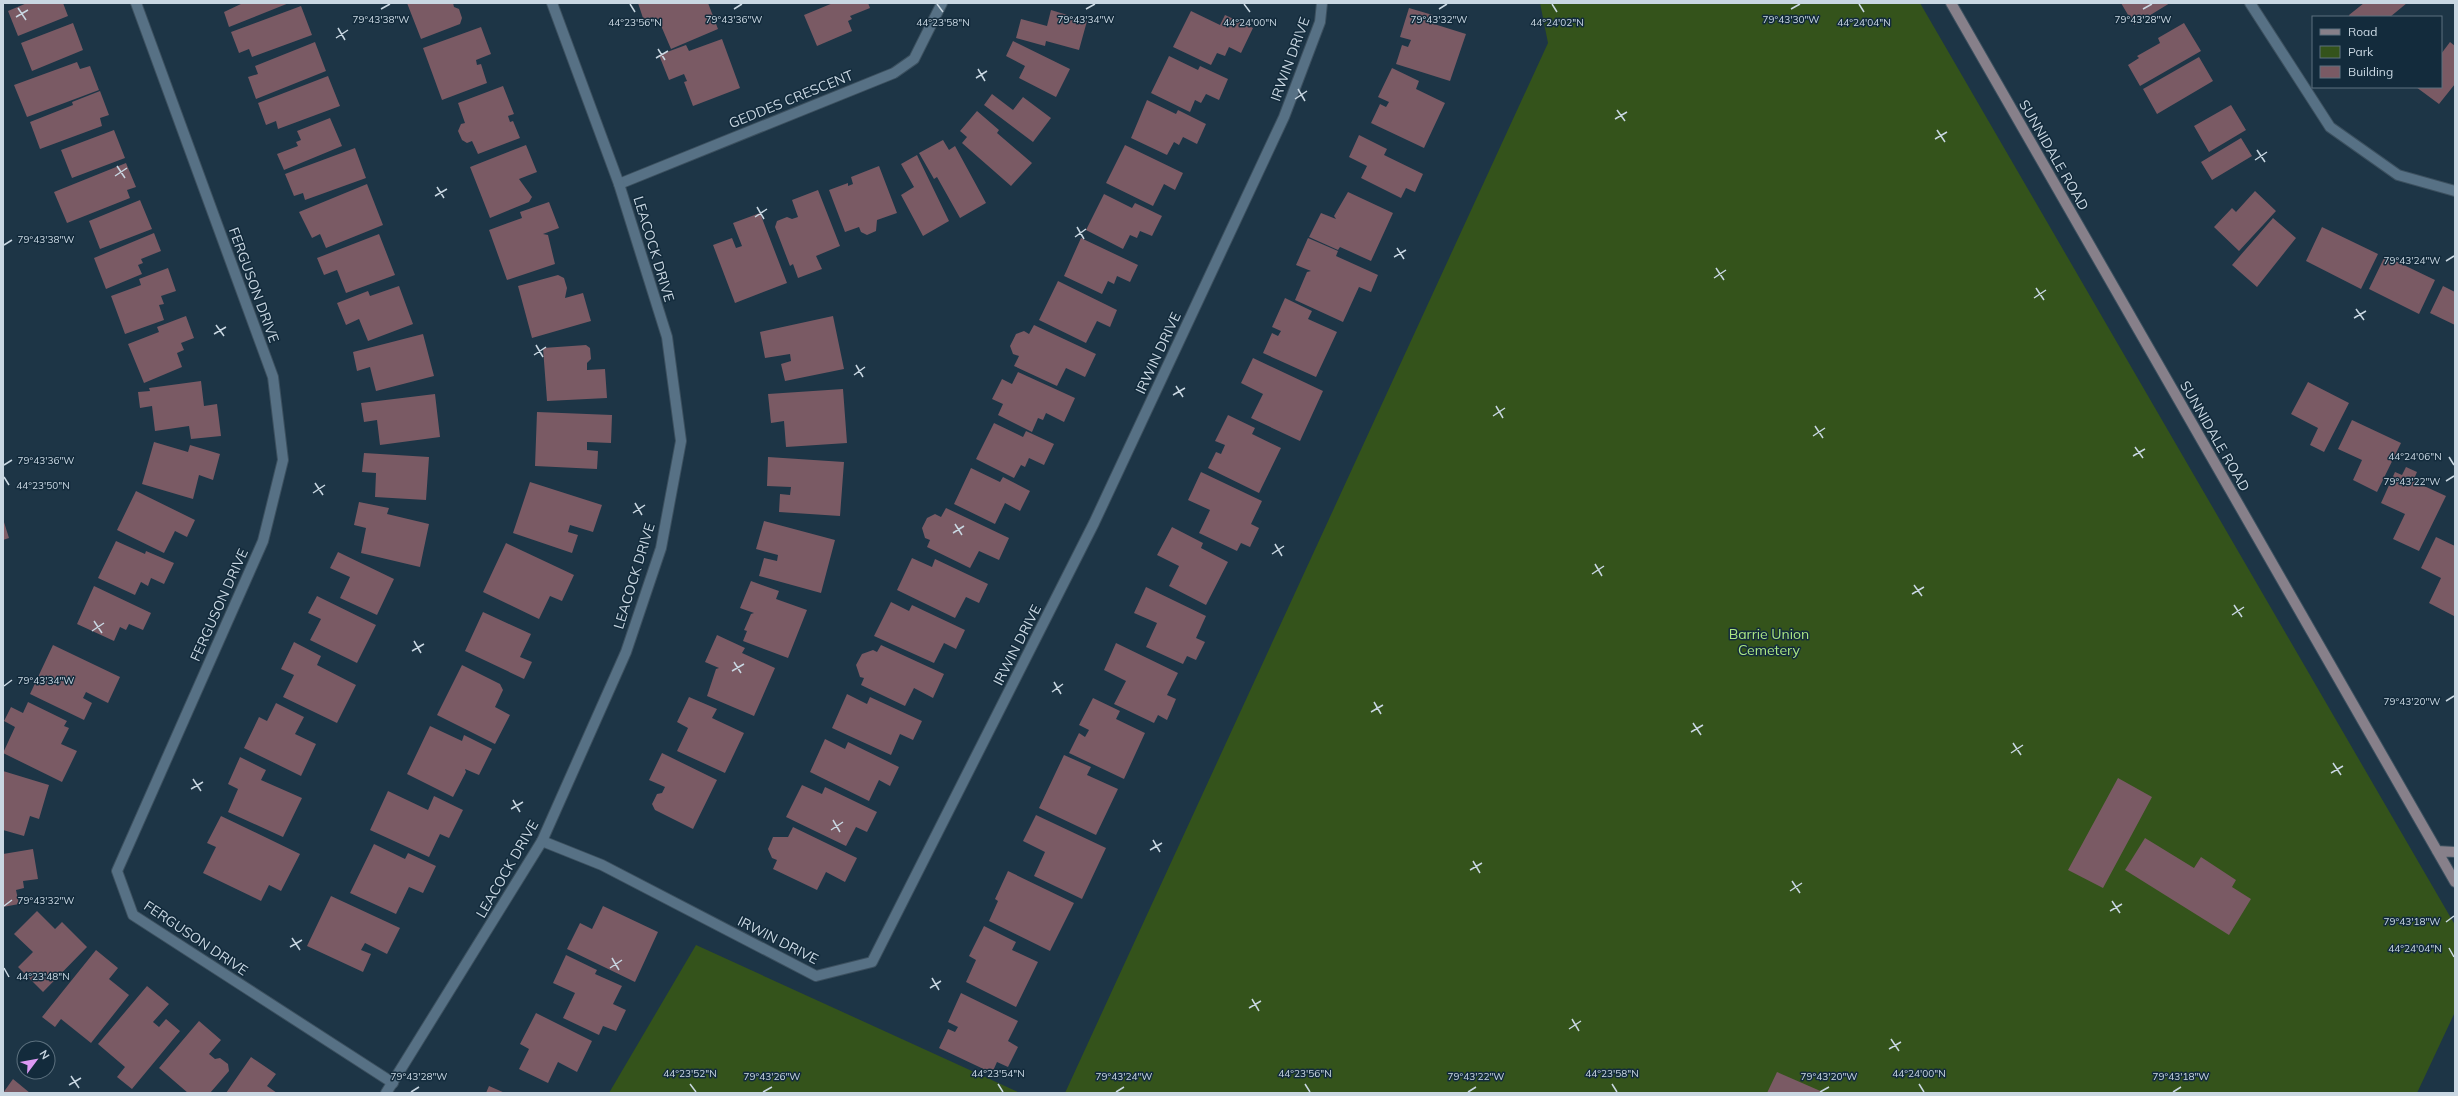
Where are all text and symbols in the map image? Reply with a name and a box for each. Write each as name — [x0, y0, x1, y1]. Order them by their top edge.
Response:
text: 79°43'38"W — [353, 13, 409, 26]
text: 79°43'36"W — [706, 13, 762, 26]
text: 79°43'34"W — [1058, 13, 1114, 26]
text: 79°43'32"W — [1411, 13, 1467, 26]
text: 79°43'30"W — [1763, 13, 1819, 26]
text: 79°43'28"W — [2115, 13, 2171, 26]
street label: IRWIN DRIVE — [1266, 14, 1314, 104]
text: 44°23'56"N — [608, 16, 662, 29]
text: 44°23'58"N — [916, 16, 970, 29]
text: 44°24'00"N — [1223, 16, 1277, 29]
text: 44°24'02"N — [1530, 16, 1584, 29]
text: 44°24'04"N — [1837, 16, 1891, 29]
legend — [2312, 16, 2442, 88]
text: Road — [2348, 24, 2377, 39]
text: Park — [2348, 44, 2374, 59]
text: Building — [2348, 64, 2393, 79]
street label: GEDDES CRESCENT — [726, 66, 856, 132]
street label: SUNNIDALE ROAD — [2015, 97, 2093, 213]
street label: LEACOCK DRIVE — [629, 194, 679, 304]
street label: FERGUSON DRIVE — [225, 225, 283, 345]
text: 79°43'38"W — [18, 233, 74, 246]
text: 79°43'24"W — [2384, 254, 2440, 267]
street label: IRWIN DRIVE — [1131, 309, 1185, 397]
street label: SUNNIDALE ROAD — [2176, 378, 2254, 494]
text: 44°24'06"N — [2388, 450, 2442, 463]
text: 79°43'36"W — [18, 454, 74, 467]
text: 79°43'22"W — [2384, 475, 2440, 488]
text: 44°23'50"N — [16, 479, 70, 492]
street label: LEACOCK DRIVE — [609, 521, 659, 631]
street label: FERGUSON DRIVE — [186, 546, 252, 664]
street label: IRWIN DRIVE — [989, 602, 1045, 688]
park label: Barrie Union Cemetery — [1729, 625, 1809, 659]
text: 79°43'34"W — [18, 674, 74, 687]
text: 79°43'20"W — [2384, 695, 2440, 708]
street label: LEACOCK DRIVE — [472, 817, 542, 921]
text: 79°43'32"W — [18, 894, 74, 907]
street label: FERGUSON DRIVE — [141, 897, 251, 979]
street label: IRWIN DRIVE — [735, 912, 821, 968]
text: 79°43'18"W — [2384, 915, 2440, 928]
text: 44°24'04"N — [2388, 942, 2442, 955]
text: 44°23'48"N — [16, 970, 70, 983]
north arrow — [16, 1040, 56, 1080]
text: N — [36, 1047, 53, 1062]
text: 44°23'52"N — [663, 1067, 717, 1080]
text: 44°23'54"N — [971, 1067, 1025, 1080]
text: 44°23'56"N — [1278, 1067, 1332, 1080]
text: 44°23'58"N — [1585, 1067, 1639, 1080]
text: 44°24'00"N — [1892, 1067, 1946, 1080]
text: 79°43'28"W — [391, 1070, 447, 1083]
text: 79°43'26"W — [744, 1070, 800, 1083]
text: 79°43'24"W — [1096, 1070, 1152, 1083]
text: 79°43'22"W — [1448, 1070, 1504, 1083]
text: 79°43'20"W — [1801, 1070, 1857, 1083]
text: 79°43'18"W — [2153, 1070, 2209, 1083]

